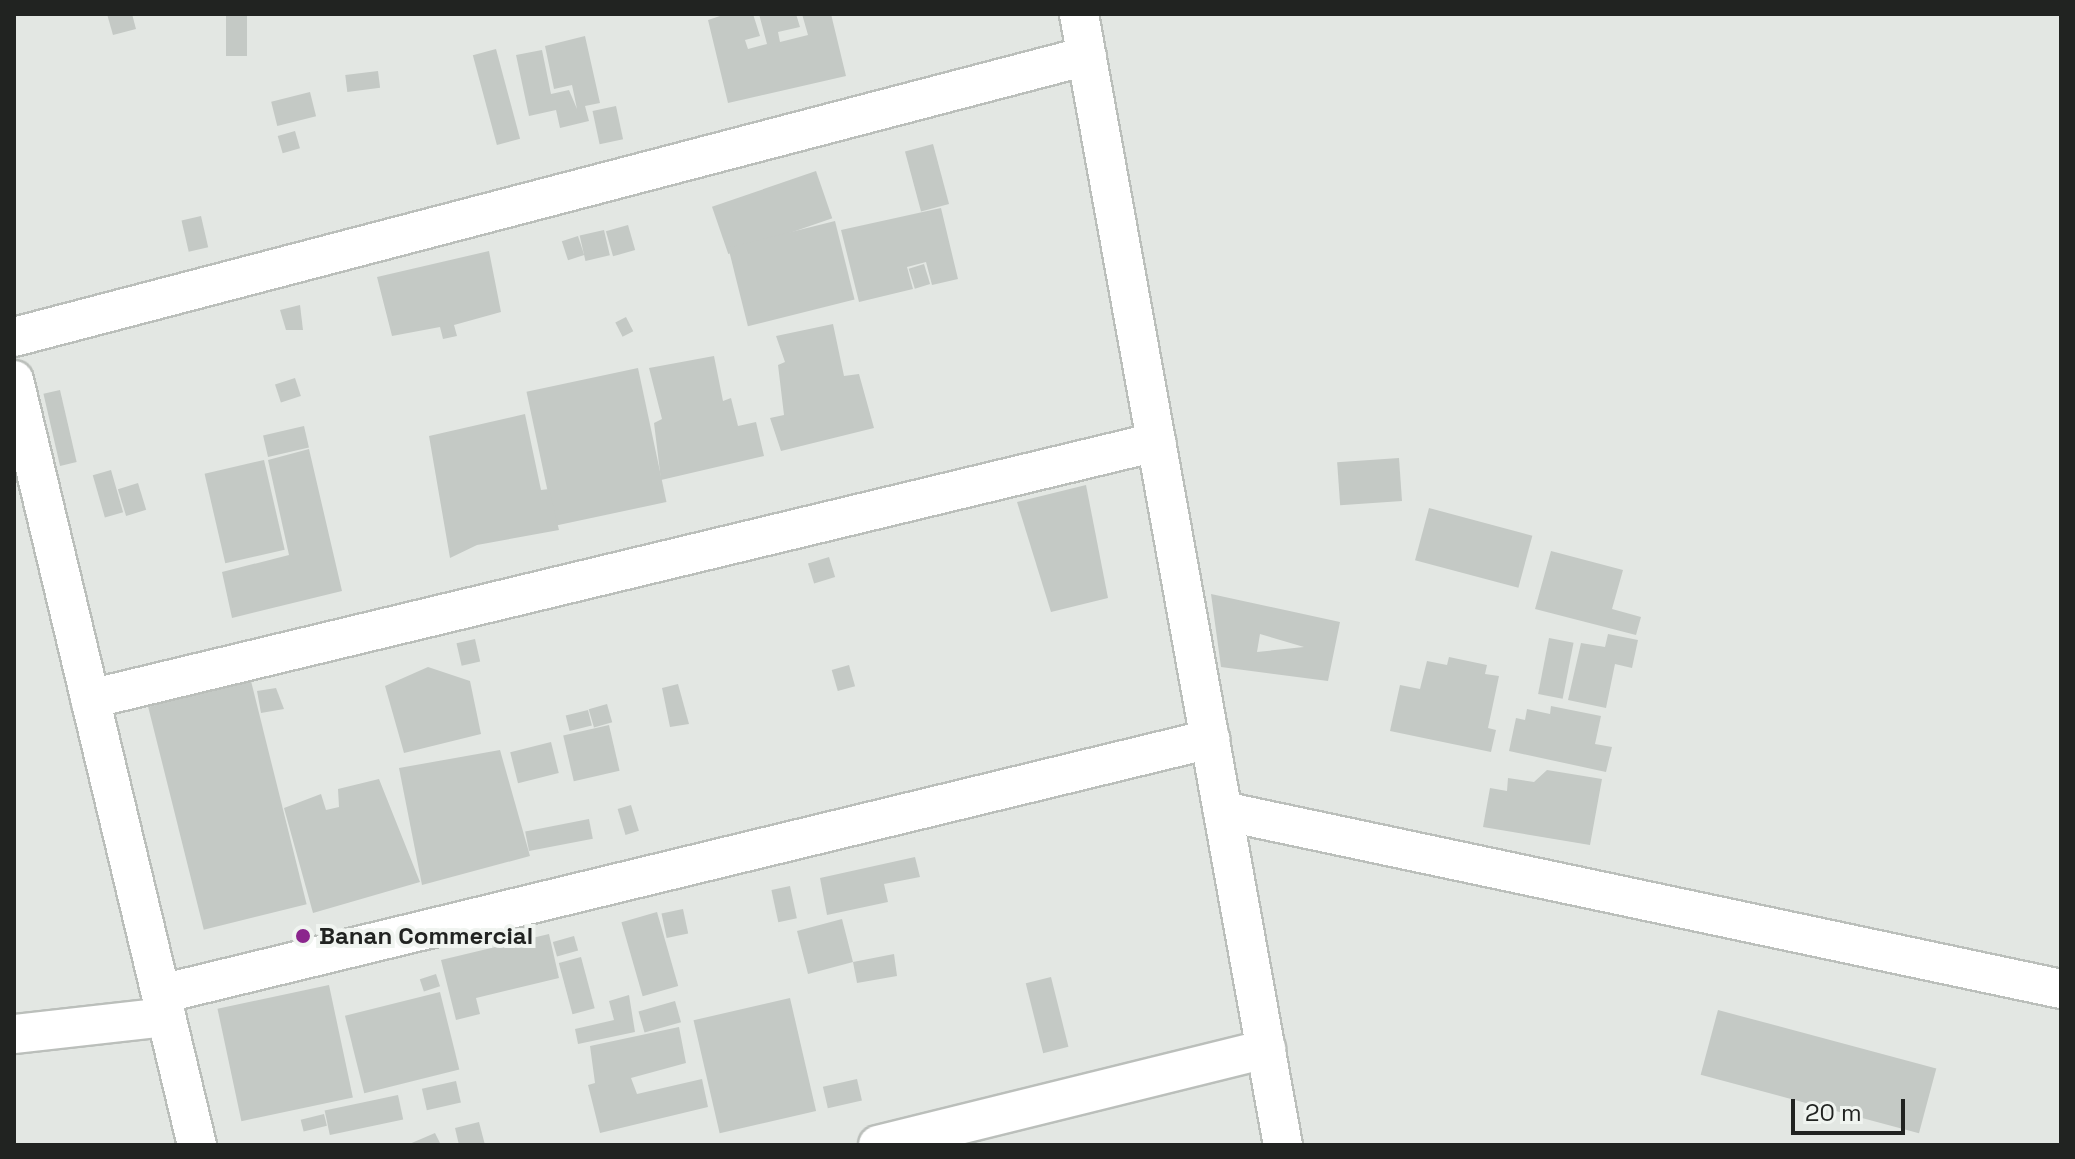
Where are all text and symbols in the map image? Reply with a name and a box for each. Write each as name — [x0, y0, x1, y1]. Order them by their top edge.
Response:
place label: Banan Commercial — [319, 922, 533, 950]
marker: Banan Commercial — [294, 927, 312, 945]
scale bar — [1795, 1083, 1909, 1133]
text: 20 m — [1805, 1097, 1862, 1128]

